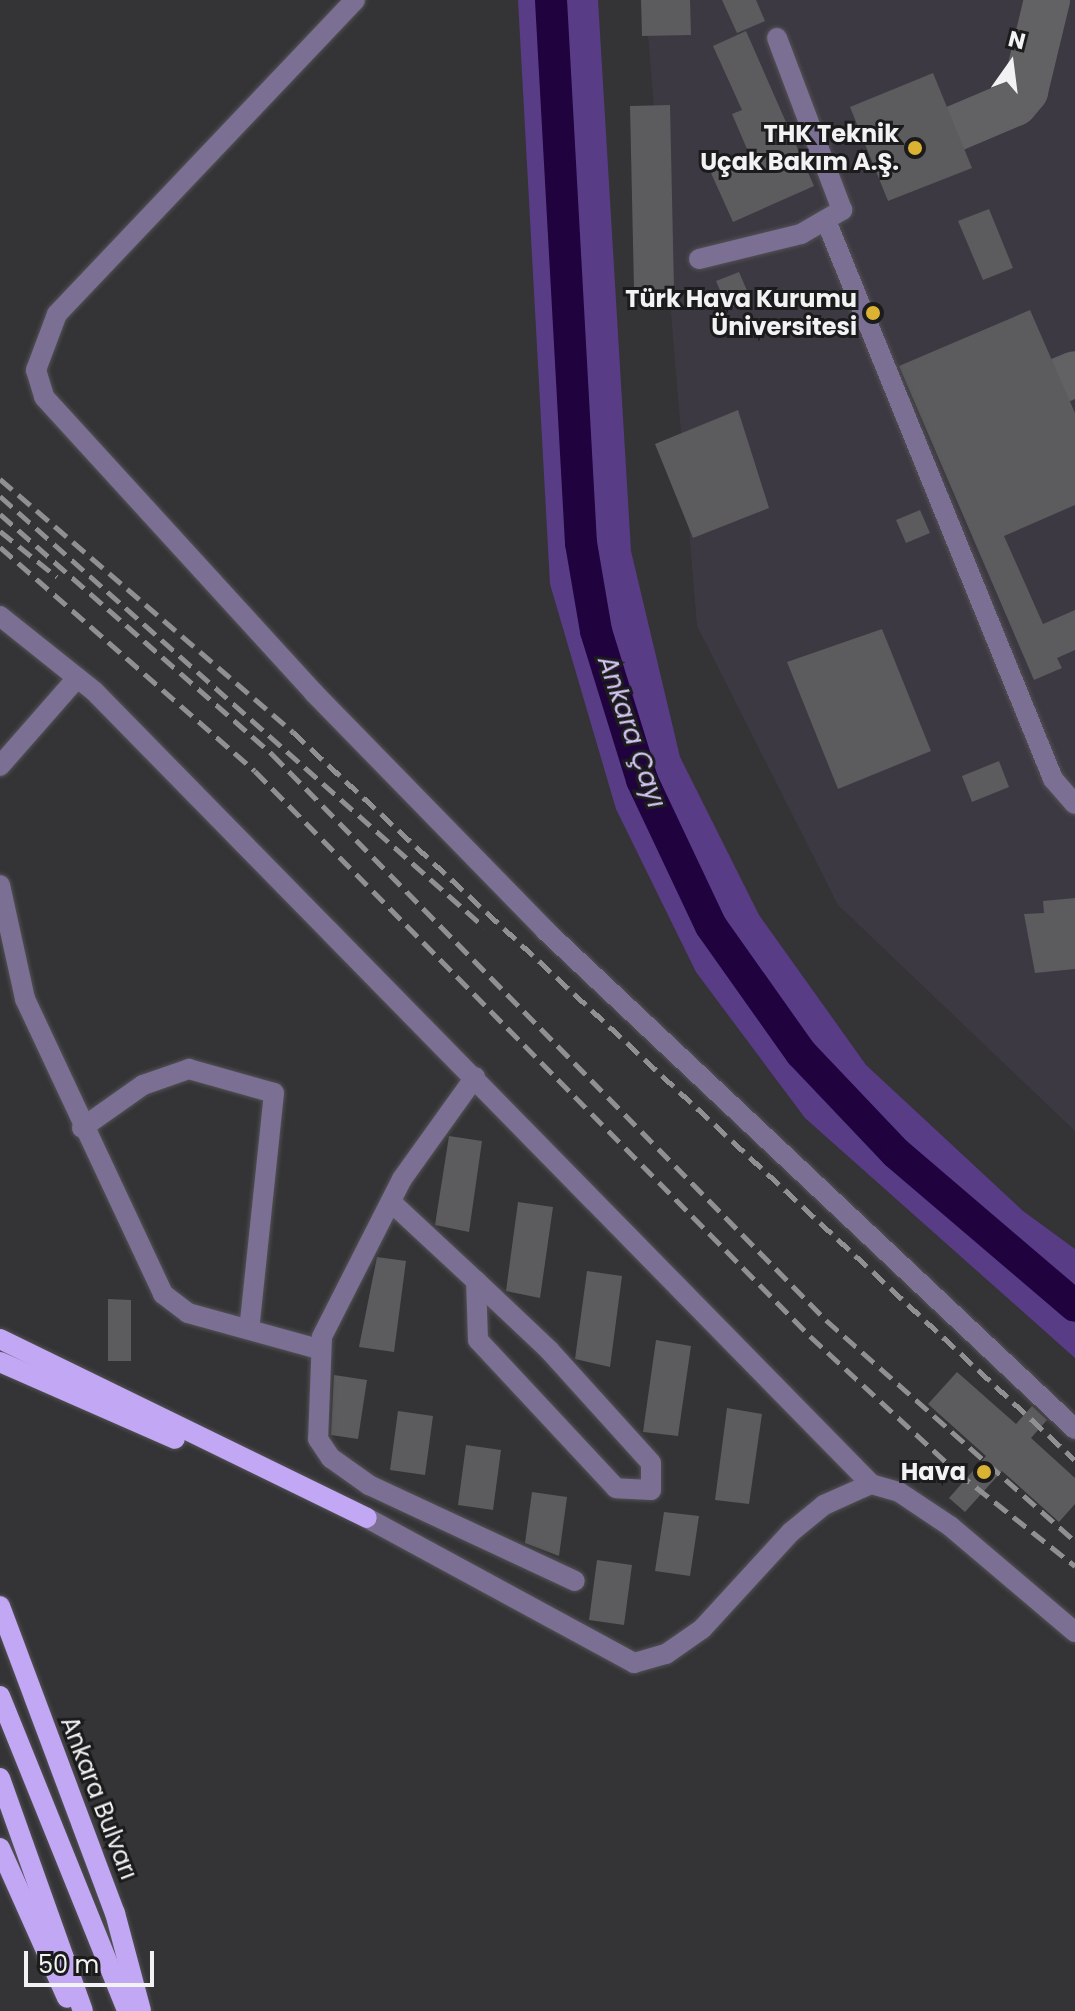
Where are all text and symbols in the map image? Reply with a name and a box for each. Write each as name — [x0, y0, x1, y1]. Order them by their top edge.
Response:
text: N — [1005, 23, 1029, 57]
north arrow — [971, 24, 1051, 104]
place label: THK Teknik Uçak Bakım A.Ş. — [700, 120, 899, 176]
marker: THK Teknik Uçak Bakım A.Ş. — [906, 139, 924, 157]
place label: Türk Hava Kurumu Üniversitesi — [625, 285, 857, 341]
marker: Türk Hava Kurumu Üniversitesi — [864, 304, 882, 322]
water label: Ankara Çayı — [590, 652, 672, 812]
place label: Hava — [901, 1458, 966, 1486]
marker: Hava — [973, 1461, 995, 1483]
street label: Ankara Bulvarı — [55, 1712, 143, 1884]
scale bar — [28, 1935, 158, 1985]
text: 50 m — [38, 1948, 99, 1981]

